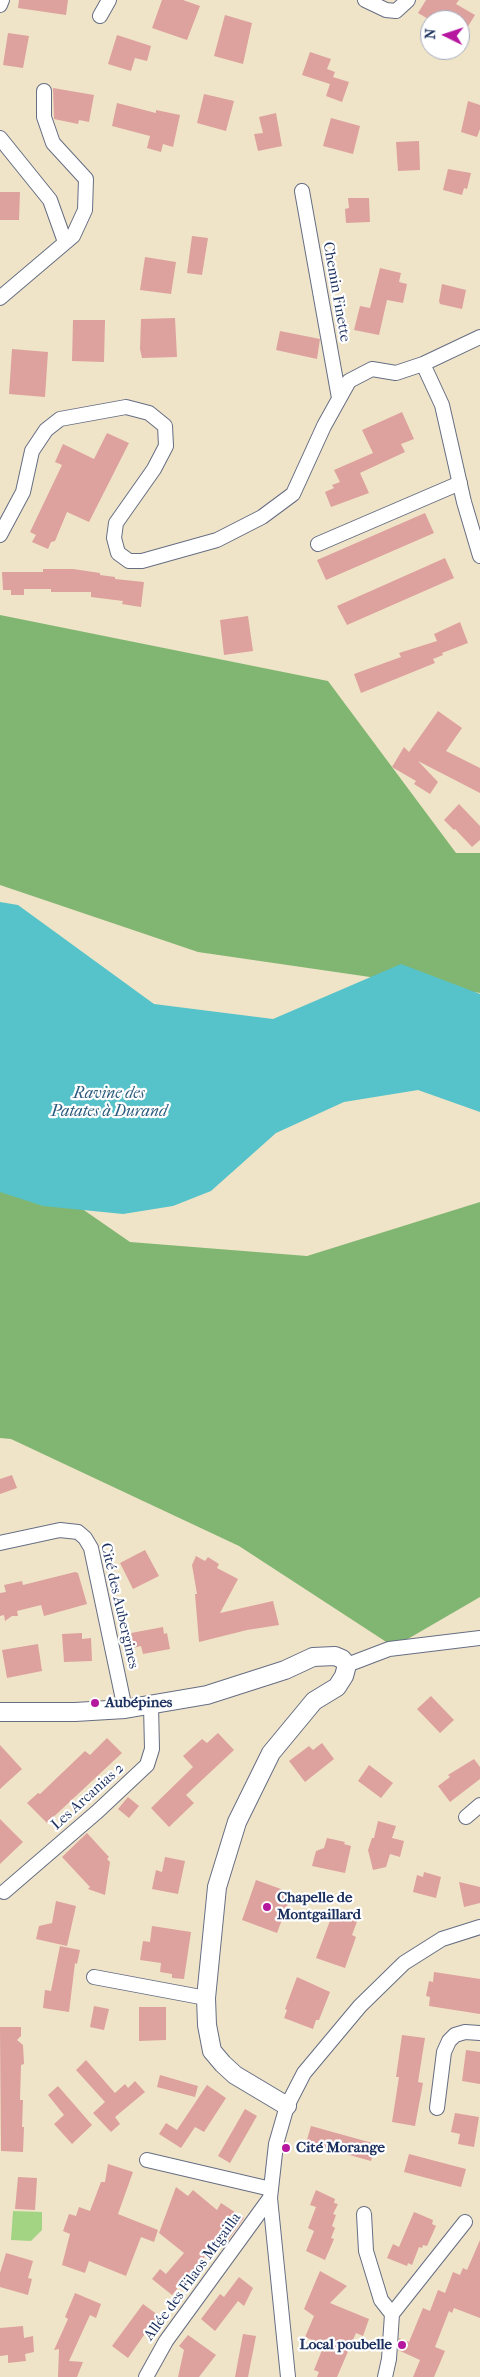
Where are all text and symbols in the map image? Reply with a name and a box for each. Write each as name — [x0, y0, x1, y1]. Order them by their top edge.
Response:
north arrow — [420, 10, 470, 60]
text: N — [422, 28, 439, 40]
street label: Chemin Finette — [318, 241, 354, 343]
water label: Ravine des Patates à Durand — [51, 1084, 167, 1122]
street label: Cité des Aubergines — [96, 1541, 142, 1671]
place label: Aubépines — [105, 1694, 172, 1712]
marker: Aubépines — [89, 1697, 101, 1709]
street label: Les Arcanias 2 — [48, 1760, 128, 1834]
place label: Chapelle de Montgaillard — [277, 1889, 361, 1924]
marker: Chapelle de Montgaillard — [261, 1901, 273, 1913]
place label: Cité Morange — [296, 2139, 385, 2157]
marker: Cité Morange — [280, 2142, 292, 2154]
street label: Allée des Filaos Mtgailla — [141, 2210, 245, 2344]
place label: Local poubelle — [300, 2336, 392, 2354]
marker: Local poubelle — [396, 2339, 408, 2351]

